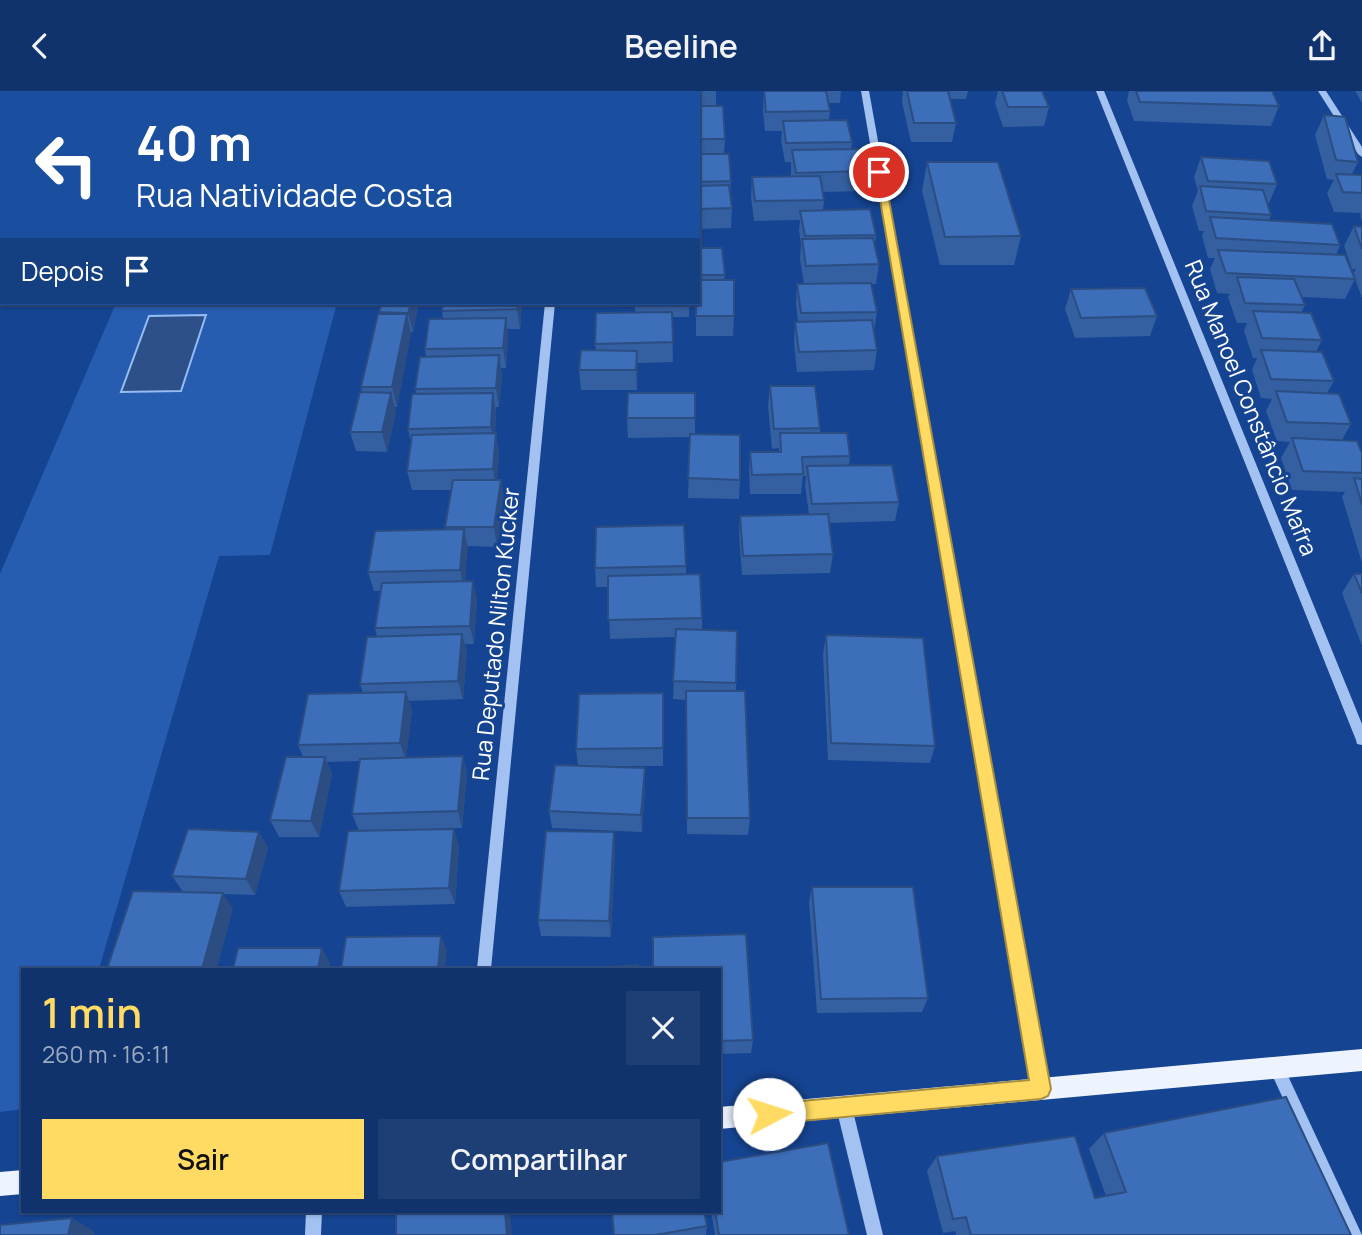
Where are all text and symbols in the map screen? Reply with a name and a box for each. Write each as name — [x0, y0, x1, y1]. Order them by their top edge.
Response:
text: Beeline — [624, 24, 738, 68]
icon: back — [21, 27, 59, 65]
icon: share — [1303, 27, 1341, 65]
text: 40 m — [136, 109, 252, 176]
icon: left — [21, 119, 112, 210]
pin — [849, 142, 909, 202]
icon: arrive — [860, 153, 898, 191]
text: Rua Natividade Costa — [136, 173, 453, 217]
icon: arrive — [118, 252, 156, 290]
text: Depois — [21, 253, 104, 289]
street label: Rua Manoel Constâncio Mafra — [1178, 255, 1326, 560]
street label: Rua Deputado Nilton Kucker — [464, 486, 526, 782]
text: 1 min — [42, 983, 142, 1041]
button: close — [626, 991, 700, 1065]
text: 260 m · 16:11 — [42, 1038, 170, 1070]
position arrow — [732, 1077, 806, 1151]
button: Sair — [42, 1119, 364, 1199]
button: Compartilhar — [378, 1119, 700, 1199]

